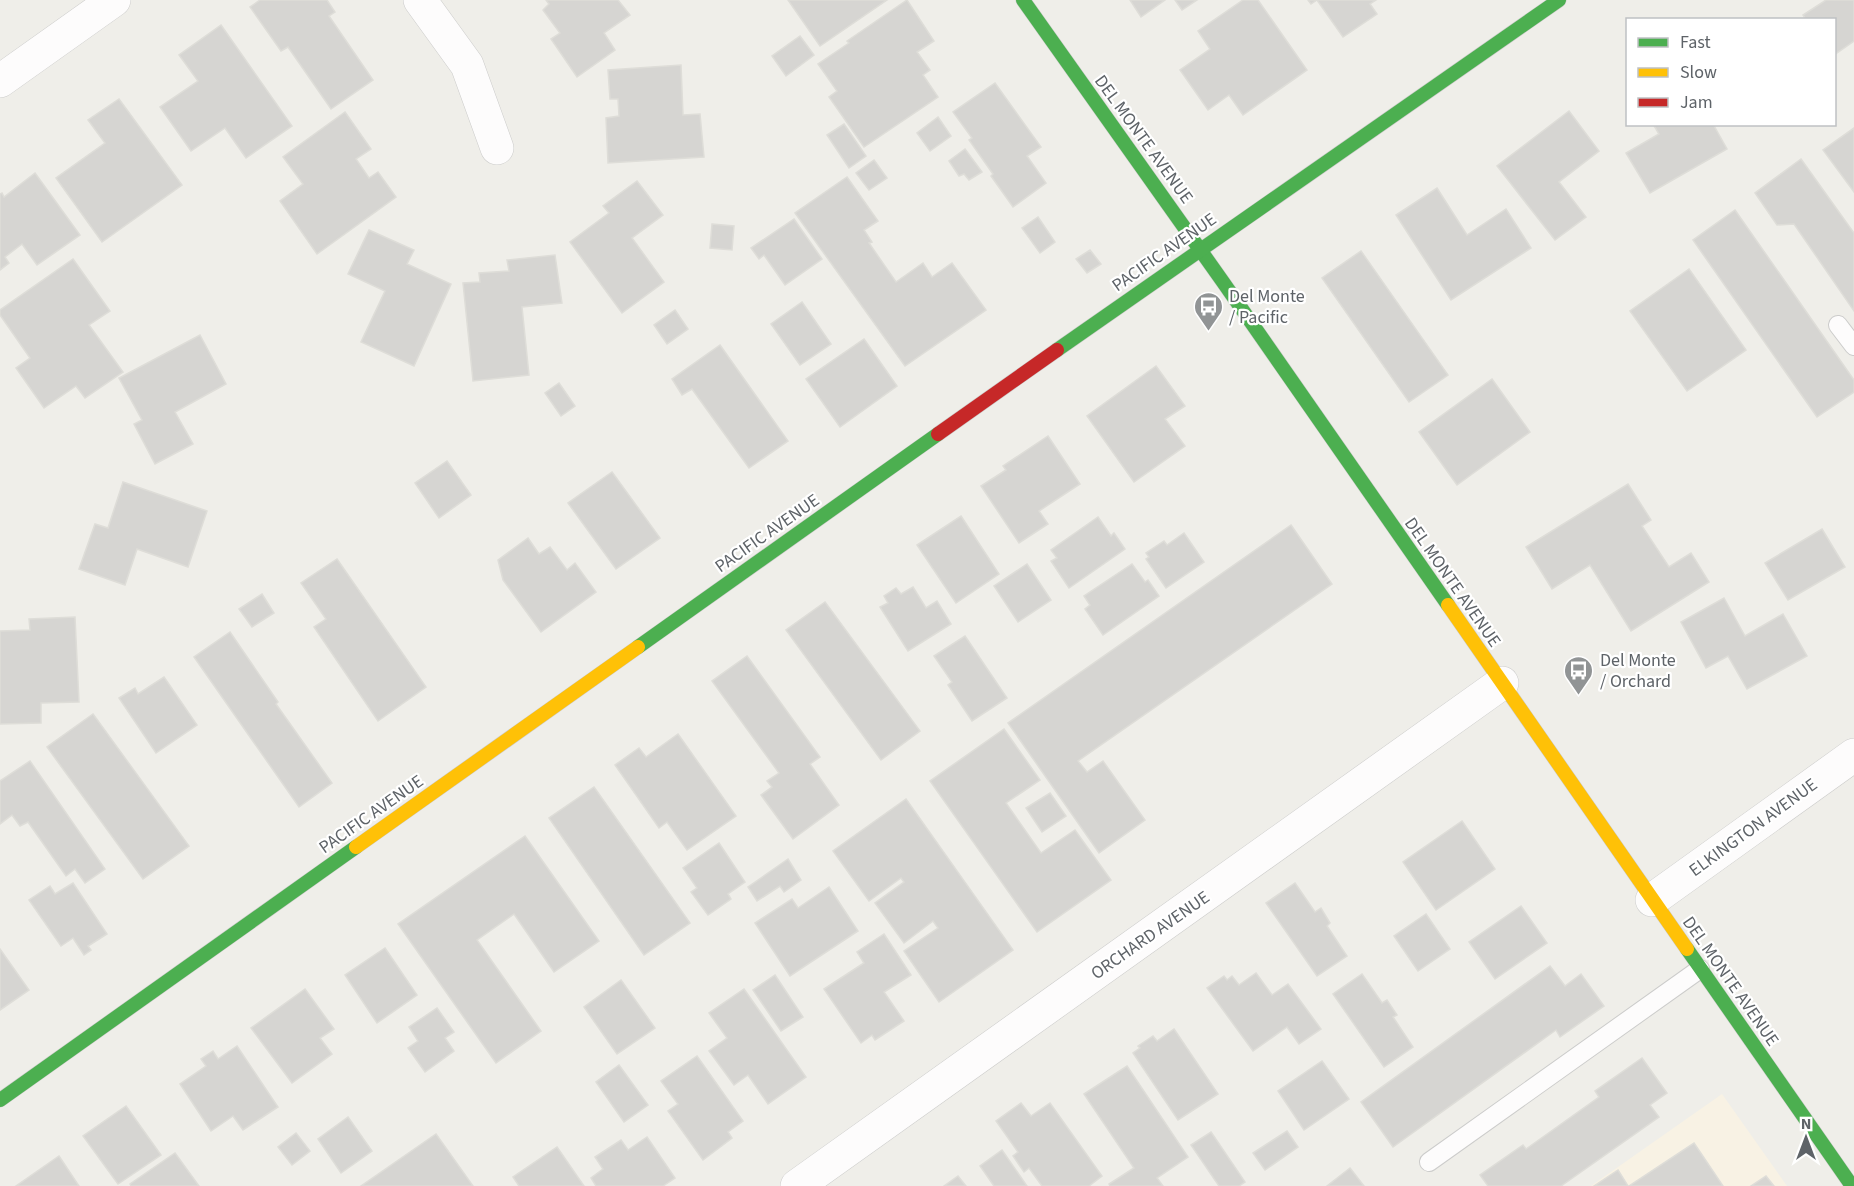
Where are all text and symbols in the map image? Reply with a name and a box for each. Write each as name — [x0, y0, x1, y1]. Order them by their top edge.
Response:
legend — [1626, 18, 1836, 126]
text: Fast — [1680, 30, 1711, 55]
text: Slow — [1680, 60, 1717, 85]
street label: DEL MONTE AVENUE — [1088, 70, 1199, 209]
text: Jam — [1680, 90, 1713, 115]
street label: PACIFIC AVENUE — [1107, 207, 1222, 298]
place label: Del Monte / Pacific — [1229, 284, 1305, 330]
bus stop icon: Del Monte / Pacific — [1192, 290, 1224, 332]
street label: PACIFIC AVENUE — [710, 488, 825, 579]
street label: DEL MONTE AVENUE — [1398, 512, 1507, 652]
place label: Del Monte / Orchard — [1600, 648, 1676, 694]
bus stop icon: Del Monte / Orchard — [1563, 654, 1595, 696]
street label: PACIFIC AVENUE — [314, 769, 429, 860]
street label: ELKINGTON AVENUE — [1684, 772, 1823, 883]
street label: ORCHARD AVENUE — [1086, 885, 1215, 986]
street label: DEL MONTE AVENUE — [1676, 911, 1785, 1051]
north arrow — [1776, 1108, 1836, 1168]
text: N — [1801, 1113, 1811, 1135]

